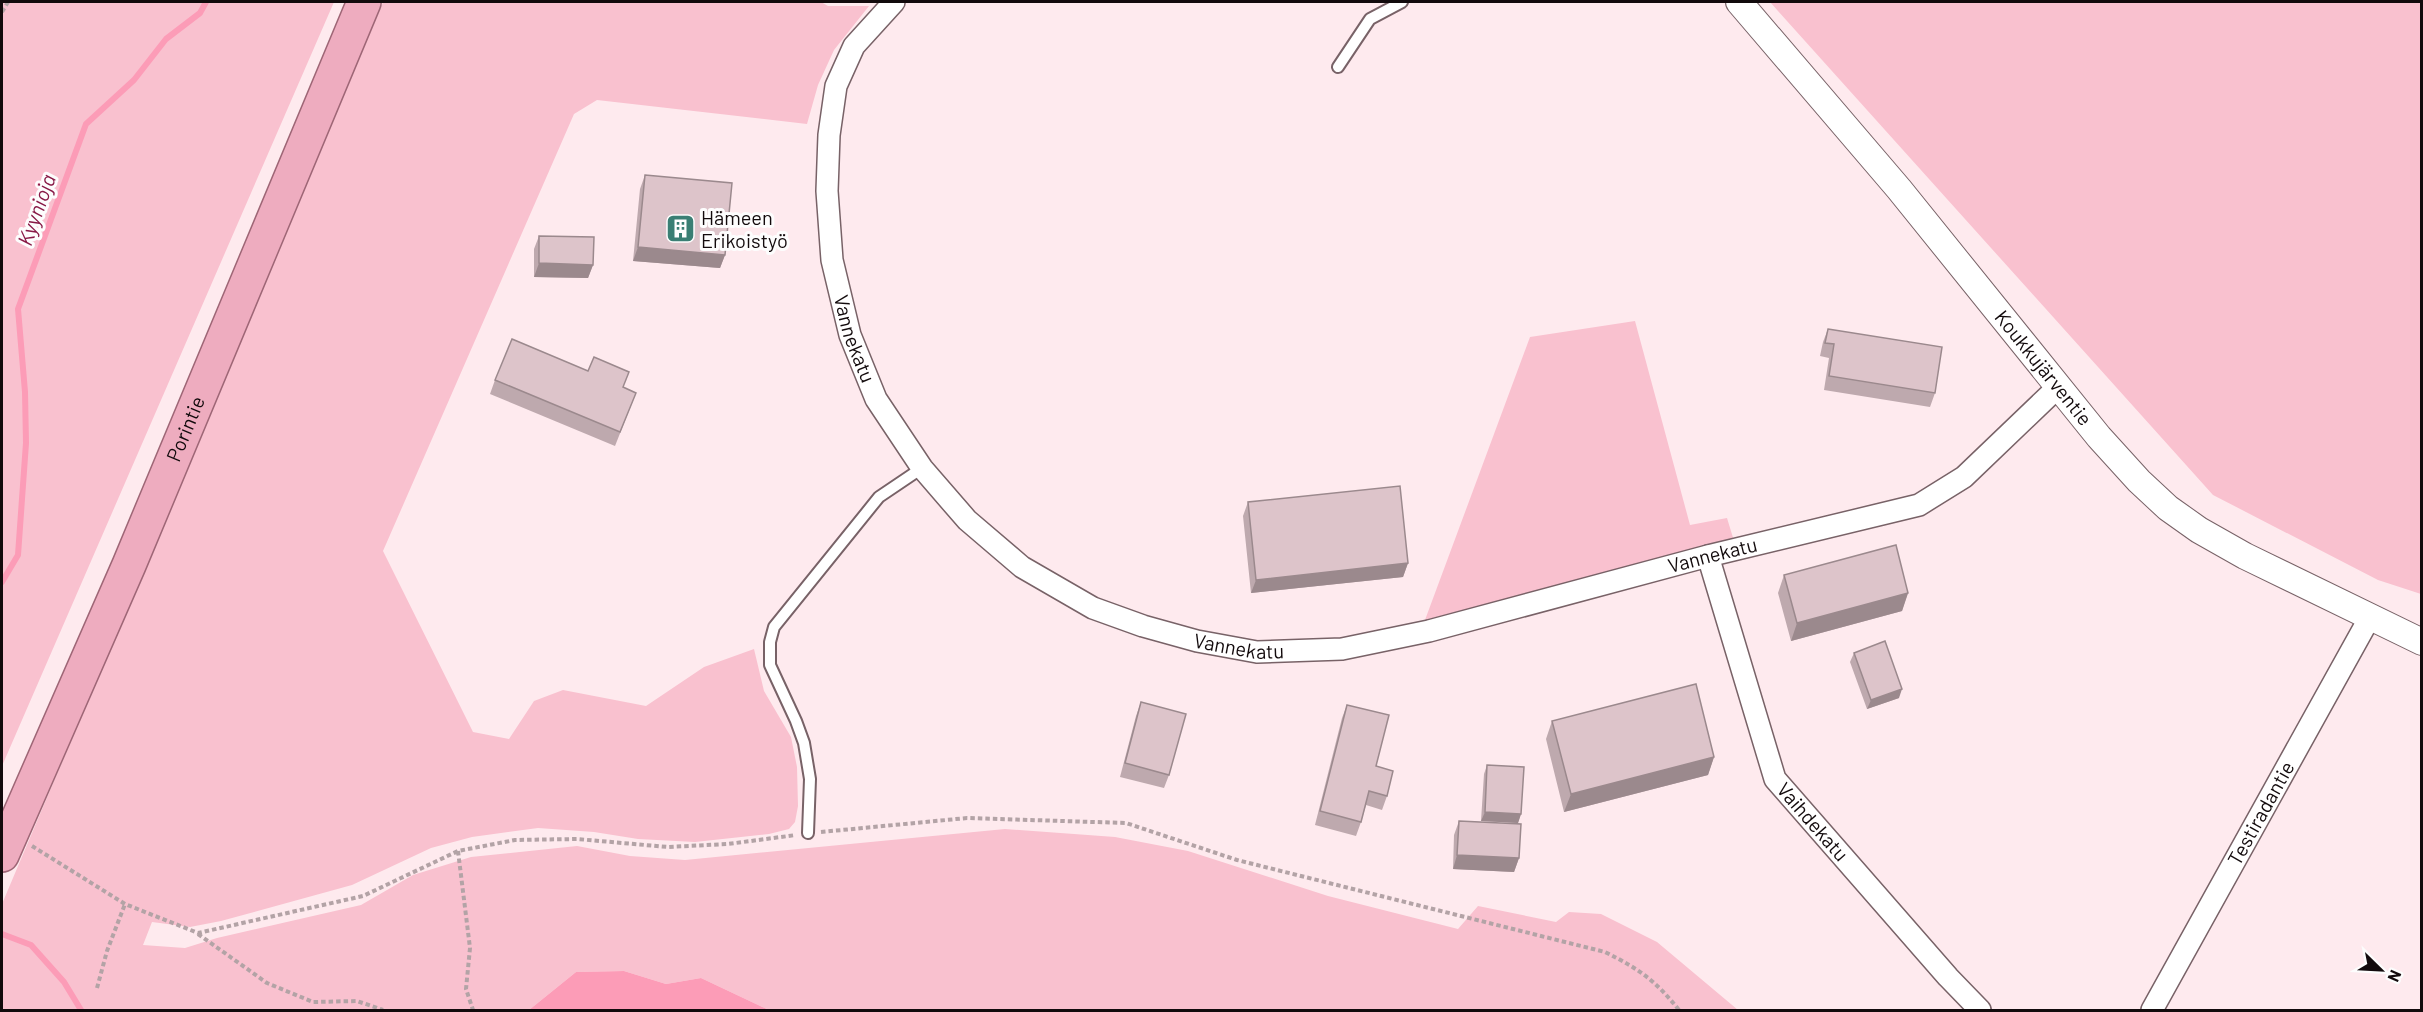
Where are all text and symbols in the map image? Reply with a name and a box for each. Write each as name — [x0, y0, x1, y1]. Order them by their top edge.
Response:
water label: Kyynioja — [11, 170, 60, 249]
place label: Hämeen Erikoistyö — [701, 205, 788, 252]
building icon: Hämeen Erikoistyö — [664, 213, 696, 245]
street label: Vannekatu — [830, 292, 881, 386]
street label: Koukkujärventie — [1990, 305, 2098, 430]
street label: Porintie — [161, 392, 209, 465]
street label: Vannekatu — [1665, 532, 1759, 577]
street label: Vannekatu — [1192, 628, 1284, 663]
street label: Testiradantie — [2222, 757, 2299, 869]
street label: Vaihdekatu — [1773, 777, 1854, 866]
north arrow — [2351, 940, 2411, 1000]
text: N — [2384, 968, 2406, 985]

